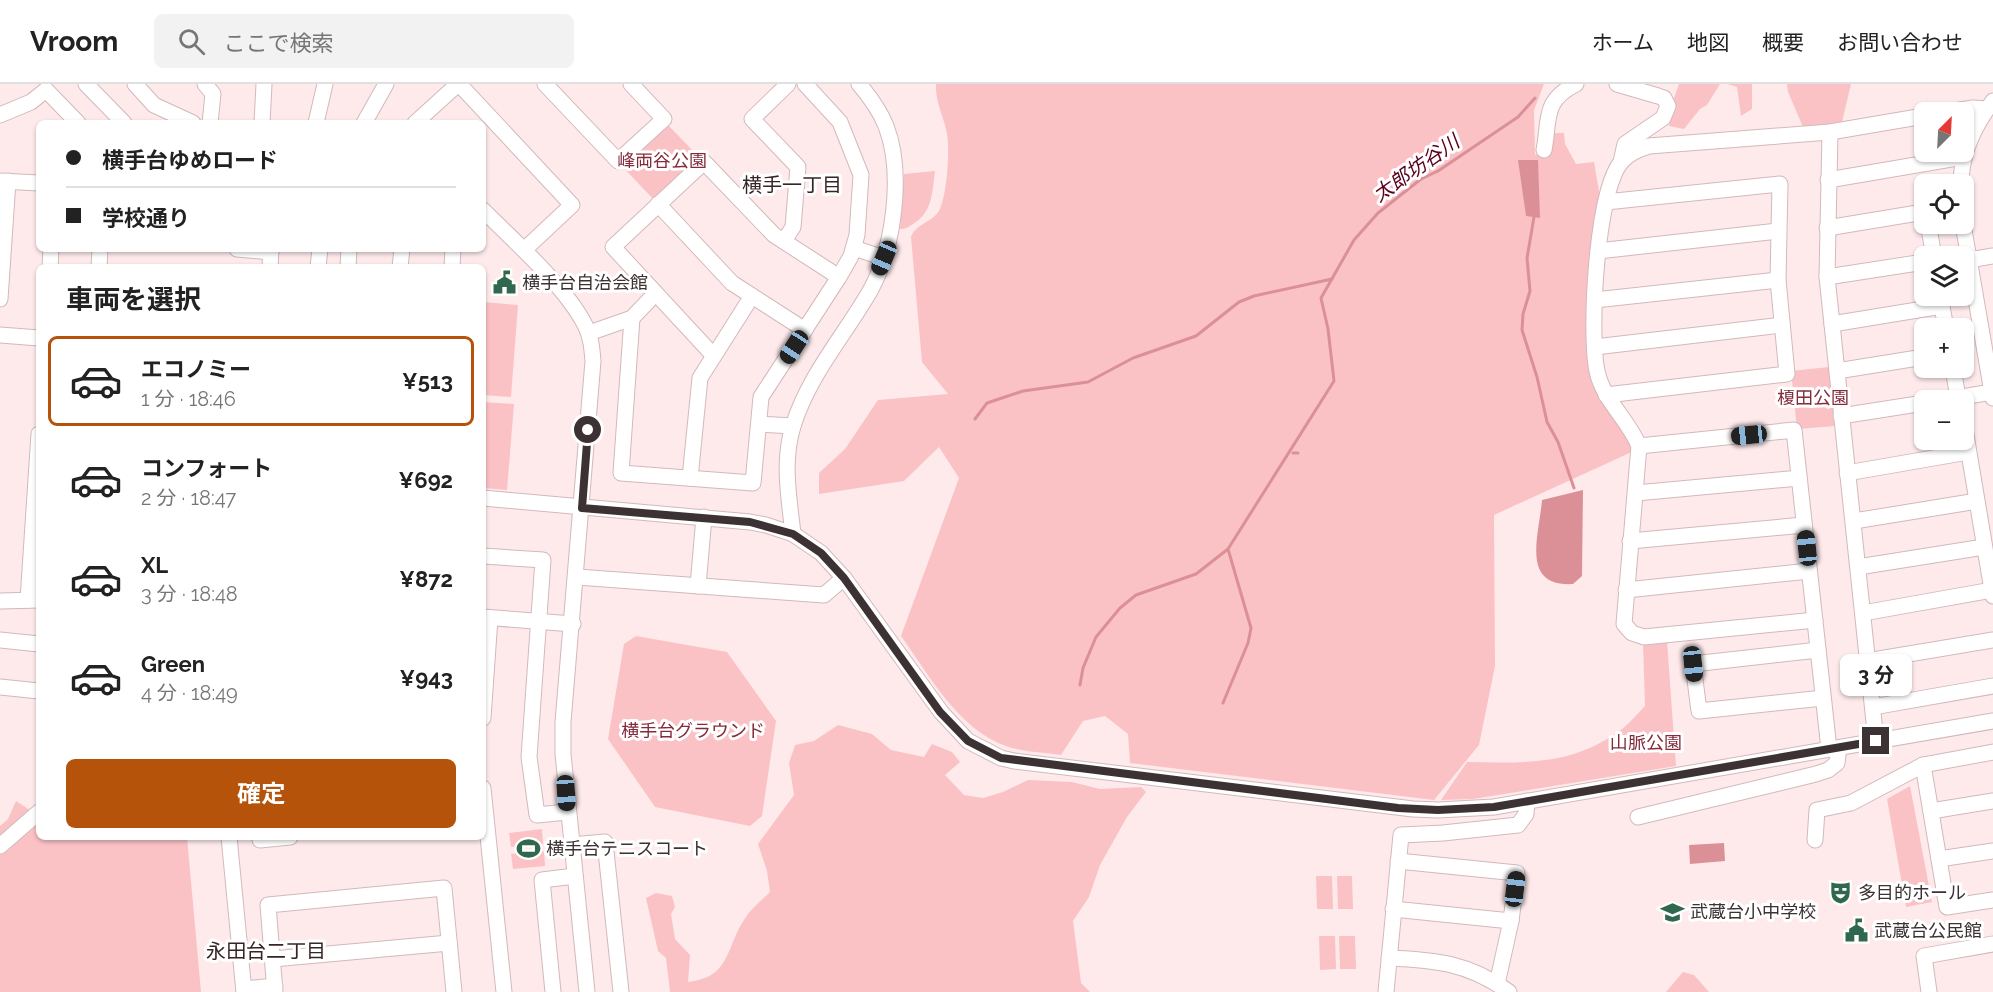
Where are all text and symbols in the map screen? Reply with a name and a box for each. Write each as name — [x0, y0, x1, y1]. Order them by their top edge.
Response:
search box — [154, 14, 574, 68]
text: Vroom — [30, 25, 118, 58]
icon: search — [175, 25, 208, 58]
text: ここで検索 — [223, 30, 333, 56]
text: ホーム — [1592, 30, 1654, 55]
text: 地図 — [1687, 30, 1729, 55]
text: 概要 — [1762, 30, 1804, 55]
text: お問い合わせ — [1837, 30, 1963, 55]
north arrow — [1914, 102, 1974, 162]
map controls — [1914, 102, 1974, 450]
water label: 太郎坊谷川 — [1368, 128, 1465, 207]
text: 横手台ゆめロード — [102, 147, 278, 173]
park label: 峰両谷公園 — [617, 150, 707, 171]
district label: 横手一丁目 — [742, 173, 842, 197]
button: locate — [1914, 174, 1974, 234]
text: 学校通り — [102, 205, 190, 231]
car — [869, 238, 899, 278]
button: layers — [1914, 246, 1974, 306]
public building icon: 横手台自治会館 — [491, 270, 517, 296]
place label: 横手台自治会館 — [522, 272, 648, 293]
text: 車両を選択 — [66, 284, 201, 315]
button: + — [1914, 318, 1974, 378]
car — [777, 327, 811, 367]
icon: car — [69, 354, 123, 408]
text: エコノミー — [141, 356, 251, 382]
text: ¥513 — [402, 368, 453, 394]
text: 1 分 · 18:46 — [141, 387, 236, 411]
park label: 榎田公園 — [1777, 387, 1849, 408]
button: − — [1914, 390, 1974, 450]
route start — [574, 416, 601, 443]
car — [1730, 424, 1768, 446]
icon: car — [69, 453, 123, 507]
text: コンフォート — [141, 455, 272, 481]
text: ¥692 — [399, 467, 453, 493]
text: 2 分 · 18:47 — [141, 486, 236, 510]
car — [1796, 529, 1818, 567]
icon: car — [69, 552, 123, 606]
text: XL — [141, 552, 168, 578]
text: ¥872 — [399, 566, 453, 592]
text: 3 分 · 18:48 — [141, 582, 238, 606]
car — [1682, 645, 1704, 683]
icon: car — [69, 651, 123, 705]
text: Green — [141, 651, 205, 677]
callout: 3 分 — [1840, 654, 1912, 696]
text: 3 分 — [1858, 663, 1894, 687]
text: ¥943 — [400, 665, 453, 691]
text: 4 分 · 18:49 — [141, 681, 238, 705]
park label: 横手台グラウンド — [621, 720, 765, 741]
route end — [1862, 727, 1889, 754]
park label: 山脈公園 — [1610, 732, 1682, 753]
button: 確定 — [66, 759, 456, 828]
car — [556, 774, 576, 812]
sports icon: 横手台テニスコート — [515, 836, 541, 862]
place label: 横手台テニスコート — [546, 838, 708, 859]
car — [1504, 870, 1526, 908]
theatre icon: 多目的ホール — [1827, 880, 1853, 906]
place label: 多目的ホール — [1858, 882, 1966, 903]
school or university icon: 武蔵台小中学校 — [1659, 899, 1685, 925]
place label: 武蔵台小中学校 — [1690, 901, 1816, 922]
public building icon: 武蔵台公民館 — [1843, 918, 1869, 944]
place label: 武蔵台公民館 — [1874, 920, 1982, 941]
district label: 永田台二丁目 — [206, 939, 326, 963]

